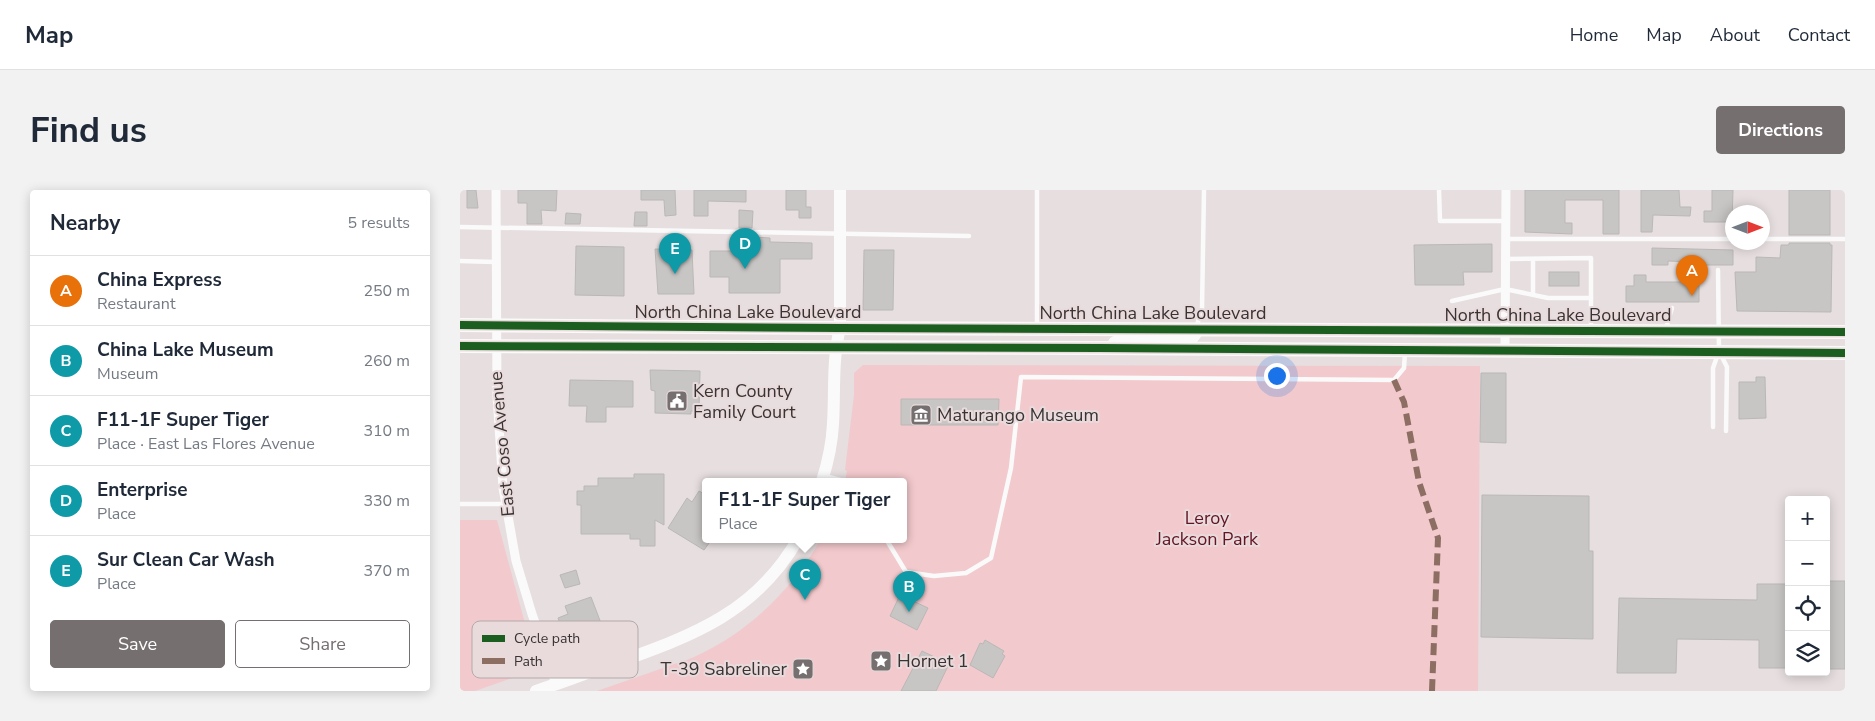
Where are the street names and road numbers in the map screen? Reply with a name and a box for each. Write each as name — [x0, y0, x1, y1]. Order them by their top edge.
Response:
street label: North China Lake Boulevard — [634, 300, 862, 324]
street label: North China Lake Boulevard — [1039, 301, 1267, 325]
street label: North China Lake Boulevard — [1444, 303, 1672, 327]
street label: East Coso Avenue — [484, 371, 520, 517]

